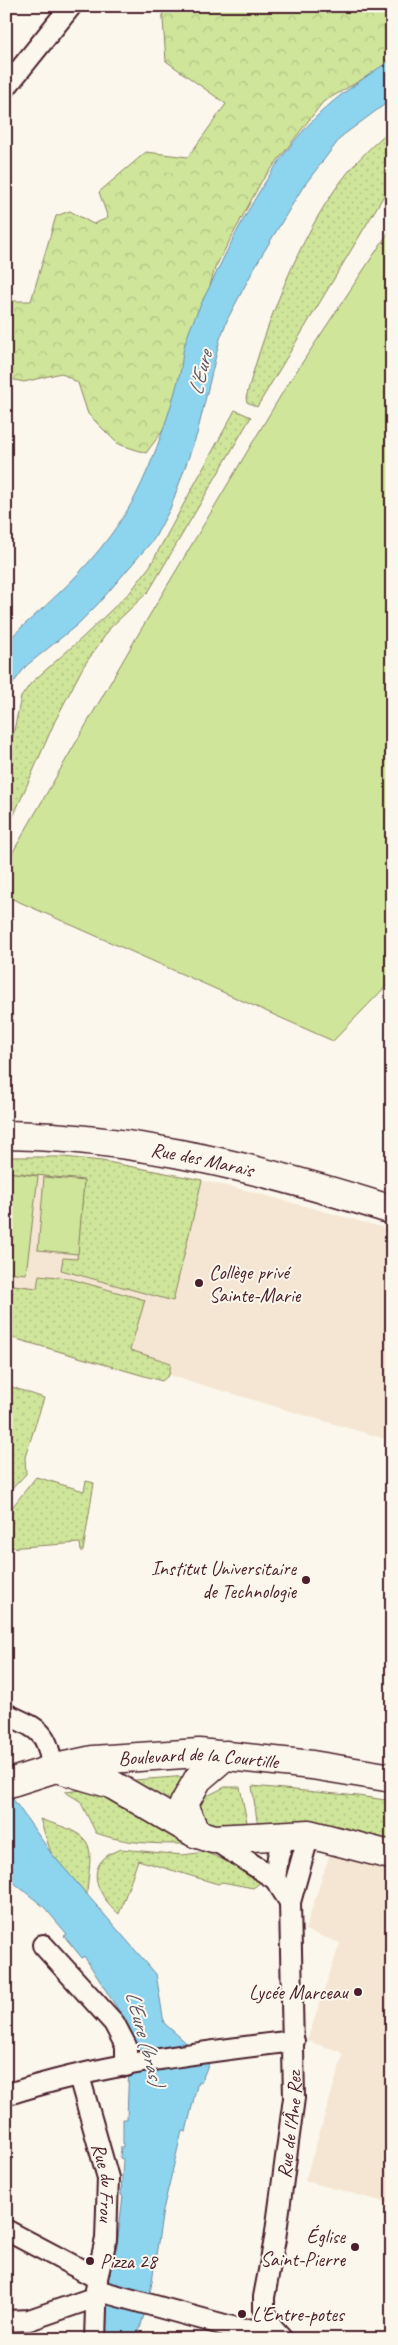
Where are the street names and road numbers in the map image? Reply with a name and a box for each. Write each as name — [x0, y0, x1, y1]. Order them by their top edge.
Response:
street label: Rue des Marais — [149, 1137, 258, 1183]
street label: Boulevard de la Courtille — [118, 1741, 281, 1774]
street label: Rue de l'Âne Rez — [271, 2069, 307, 2180]
street label: Rue du Frou — [86, 2140, 121, 2224]

